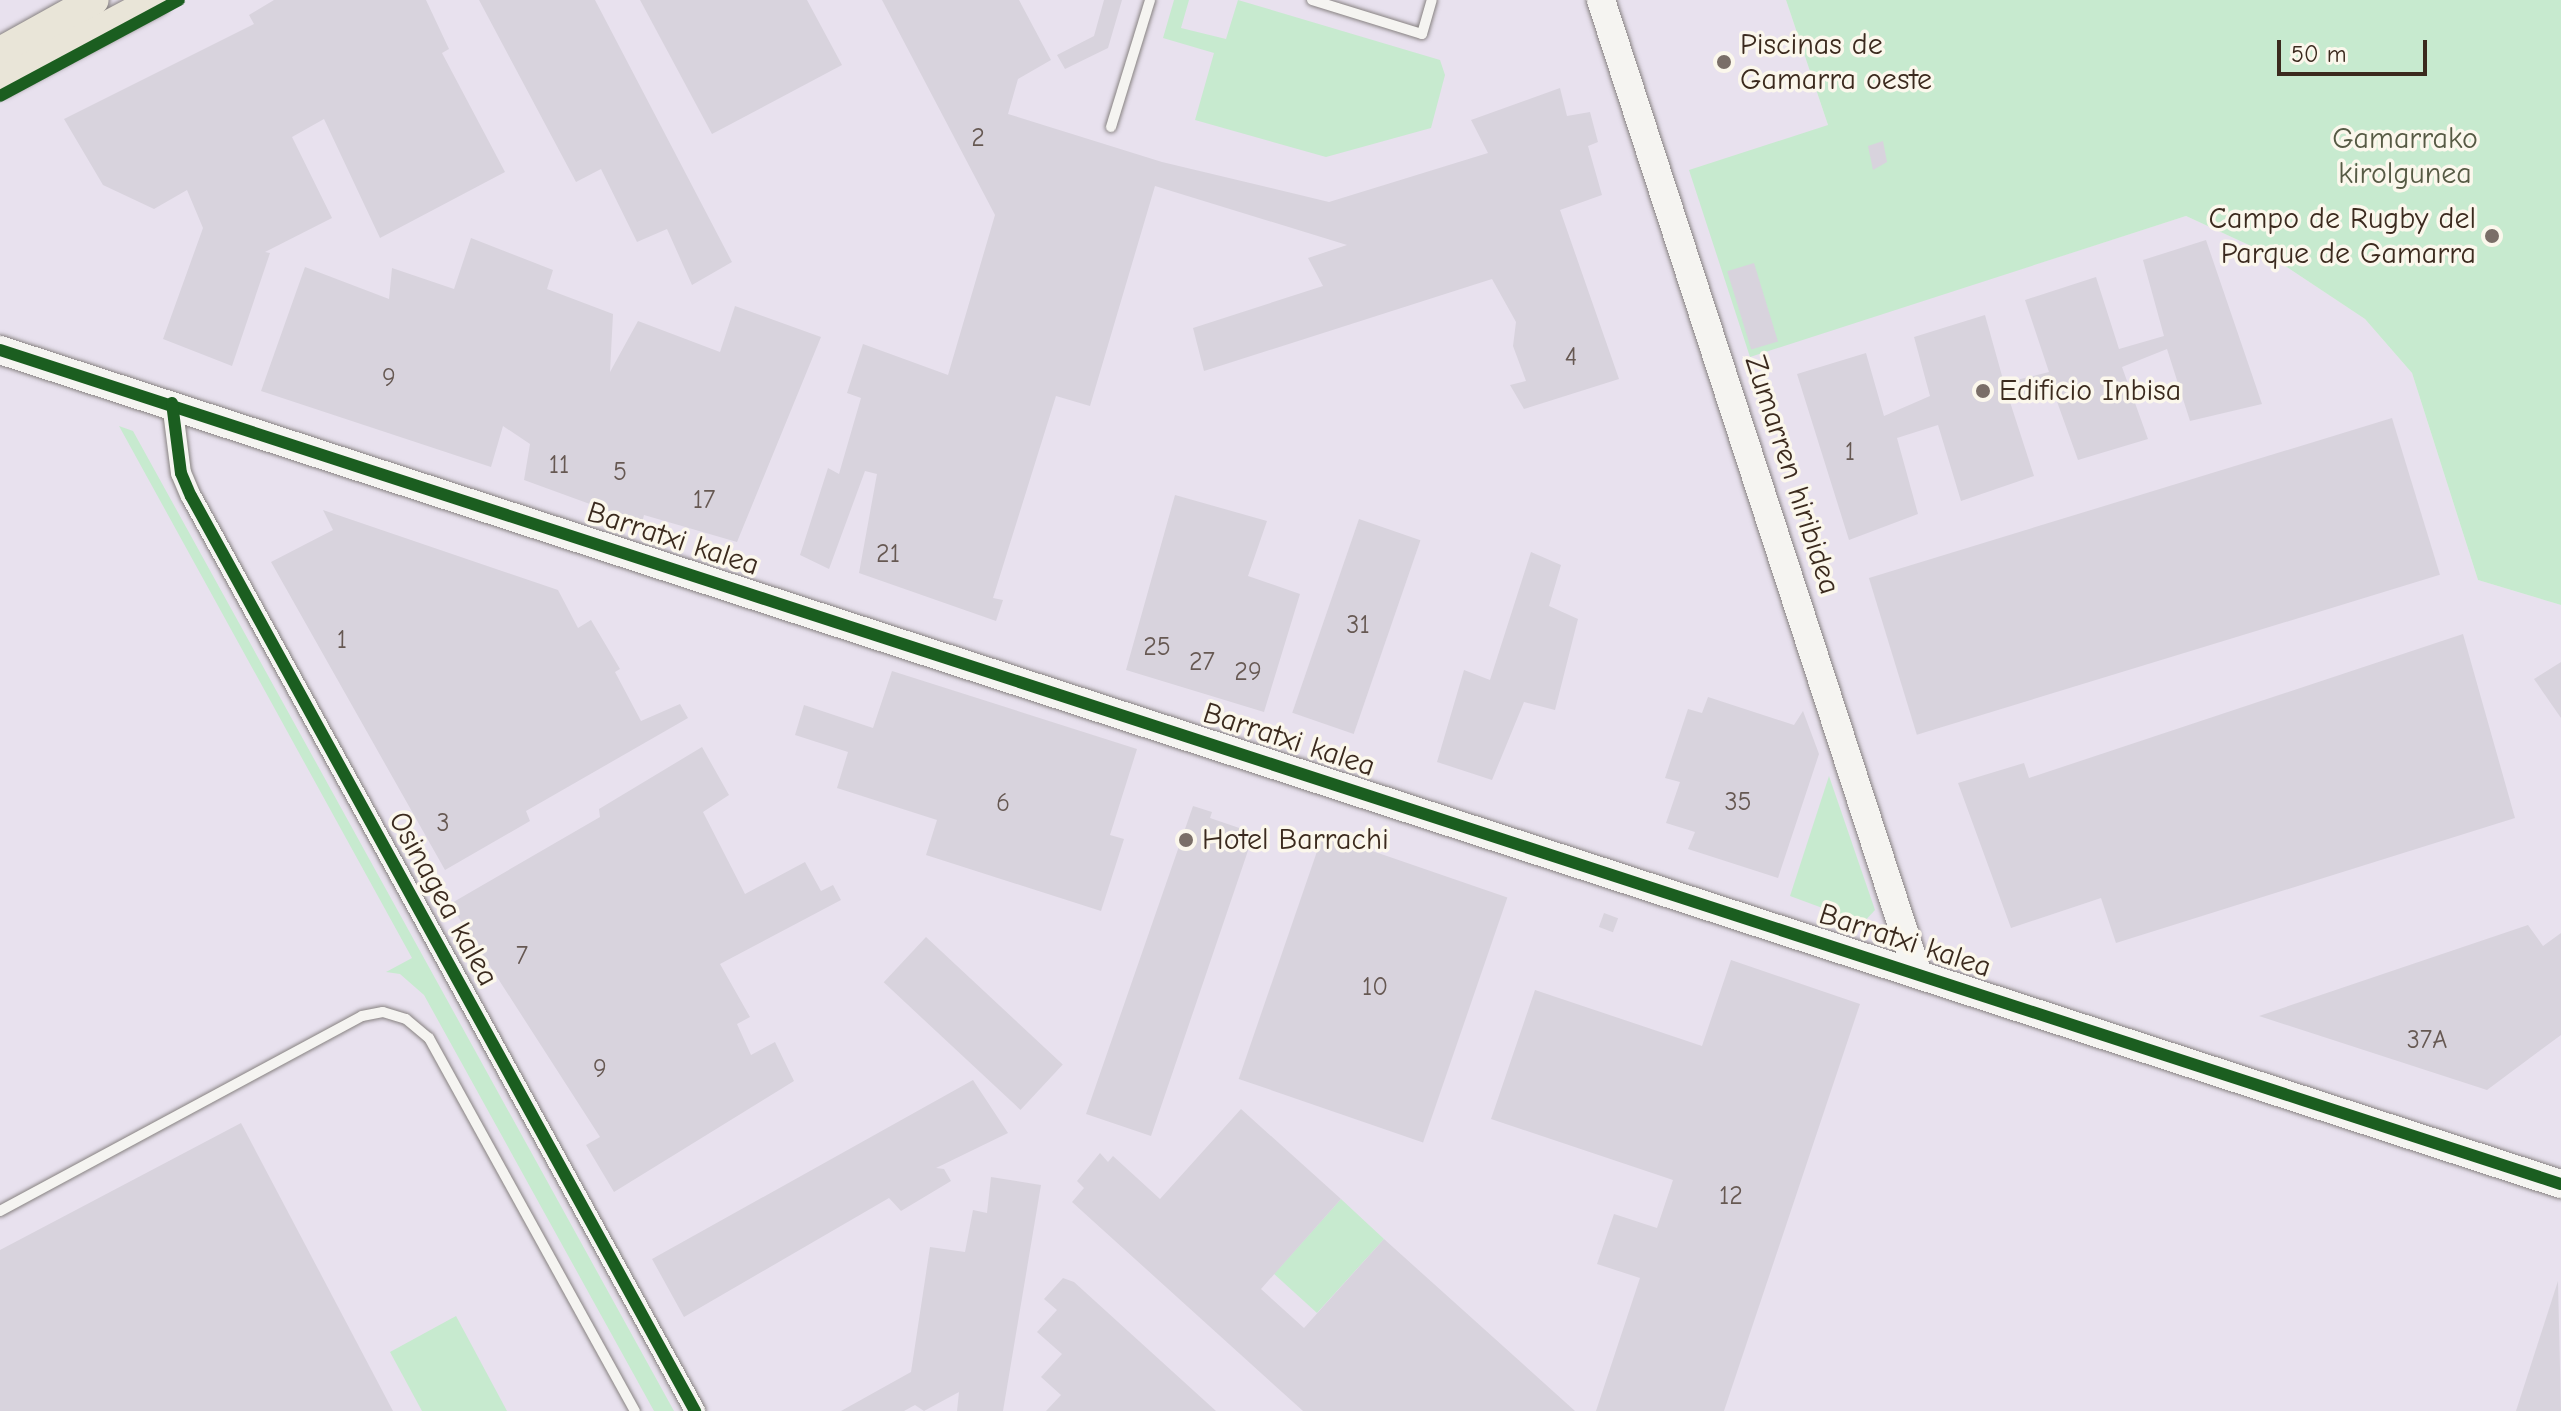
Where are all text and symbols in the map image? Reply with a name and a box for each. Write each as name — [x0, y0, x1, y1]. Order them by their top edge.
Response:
scale bar — [2281, 24, 2431, 74]
place label: Piscinas de Gamarra oeste — [1740, 27, 1932, 98]
text: 50 m — [2291, 40, 2347, 68]
marker: Piscinas de Gamarra oeste — [1715, 53, 1733, 71]
park label: Gamarrako kirolgunea — [2332, 121, 2478, 192]
house number: 2 — [971, 123, 985, 155]
place label: Campo de Rugby del Parque de Gamarra — [2209, 201, 2476, 272]
marker: Campo de Rugby del Parque de Gamarra — [2483, 227, 2501, 245]
house number: 4 — [1565, 342, 1577, 374]
street label: Zumarren hiribidea — [1736, 351, 1848, 599]
house number: 9 — [382, 363, 396, 395]
place label: Edificio Inbisa — [1999, 373, 2181, 409]
marker: Edificio Inbisa — [1974, 382, 1992, 400]
house number: 1 — [1845, 437, 1855, 469]
house number: 11 — [549, 450, 569, 482]
house number: 5 — [613, 457, 627, 489]
house number: 17 — [693, 485, 715, 517]
street label: Barratxi kalea — [582, 494, 764, 584]
house number: 21 — [876, 539, 900, 571]
house number: 31 — [1346, 610, 1370, 642]
house number: 1 — [337, 625, 347, 657]
house number: 25 — [1143, 632, 1171, 664]
house number: 27 — [1189, 647, 1215, 679]
house number: 29 — [1234, 657, 1262, 689]
street label: Barratxi kalea — [1198, 695, 1380, 785]
house number: 35 — [1724, 787, 1752, 819]
house number: 6 — [996, 788, 1010, 820]
street label: Osinagea kalea — [380, 806, 506, 992]
house number: 3 — [436, 808, 450, 840]
place label: Hotel Barrachi — [1202, 822, 1389, 858]
marker: Hotel Barrachi — [1177, 831, 1195, 849]
street label: Barratxi kalea — [1814, 896, 1996, 986]
house number: 7 — [516, 941, 528, 973]
house number: 10 — [1362, 972, 1388, 1004]
house number: 37A — [2407, 1025, 2447, 1057]
house number: 9 — [593, 1054, 607, 1086]
house number: 12 — [1719, 1181, 1743, 1213]

